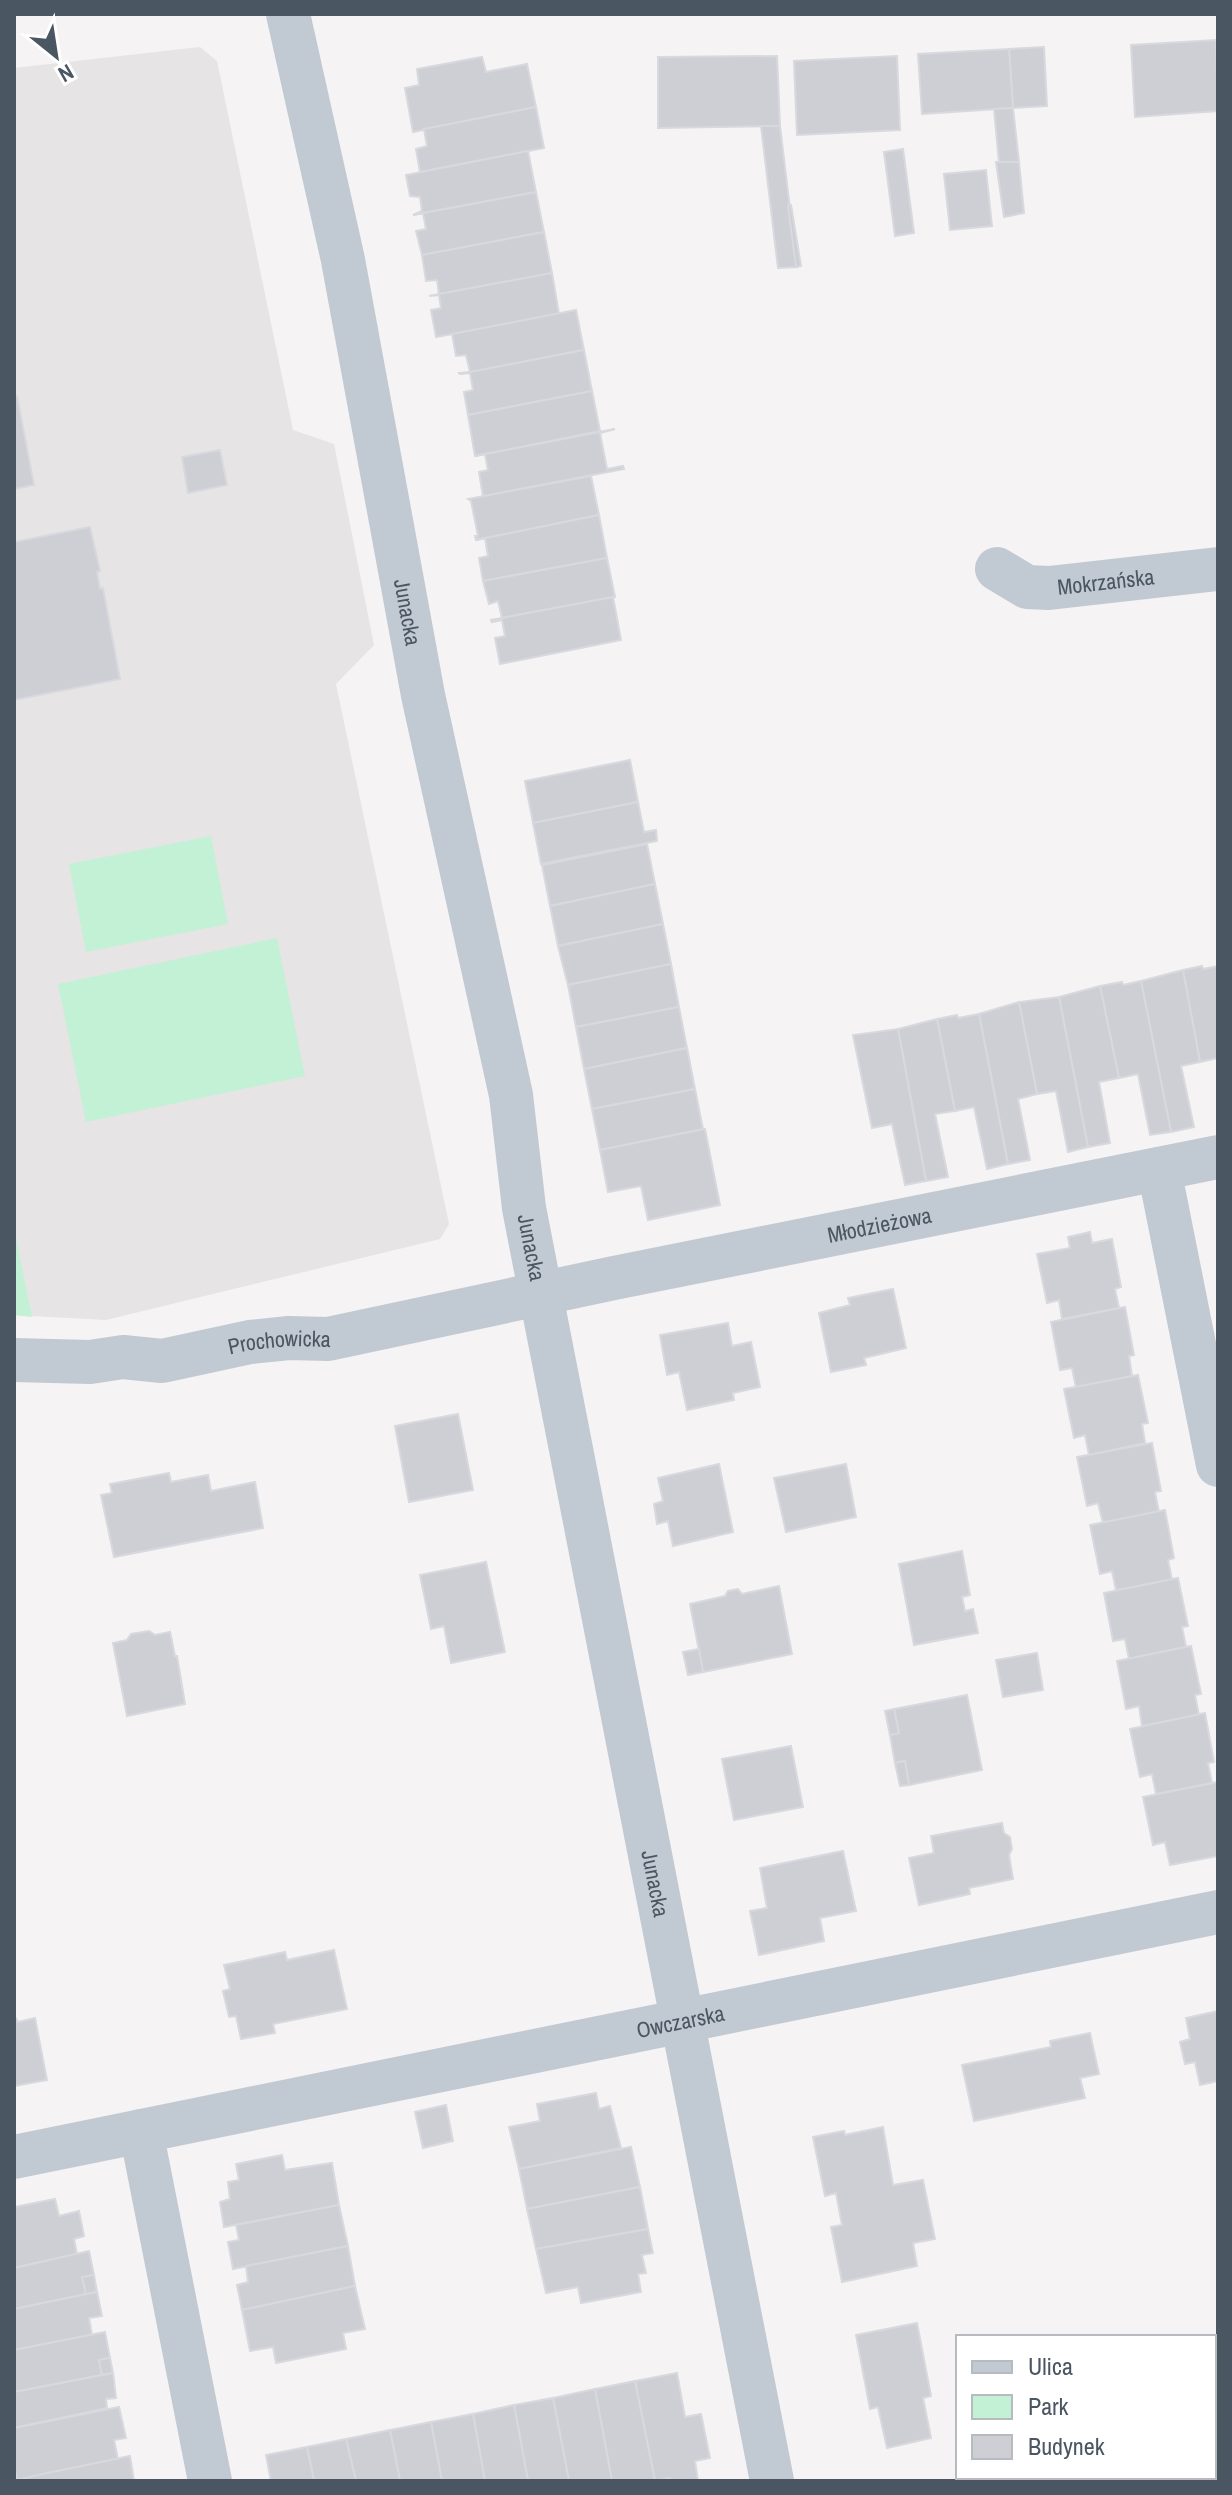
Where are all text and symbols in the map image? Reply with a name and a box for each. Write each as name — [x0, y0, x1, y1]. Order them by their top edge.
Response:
north arrow — [16, 16, 96, 96]
text: N — [53, 57, 79, 90]
street label: Mokrzańska — [1056, 561, 1156, 602]
street label: Junacka — [387, 576, 429, 648]
street label: Młodzieżowa — [825, 1200, 934, 1250]
street label: Junacka — [511, 1212, 553, 1283]
street label: Prochowicka — [225, 1323, 331, 1361]
street label: Junacka — [634, 1848, 677, 1920]
street label: Owczarska — [634, 1998, 727, 2045]
legend — [956, 2335, 1216, 2479]
text: Ulica — [1028, 2350, 1073, 2382]
text: Park — [1028, 2390, 1069, 2422]
text: Budynek — [1028, 2430, 1105, 2462]

